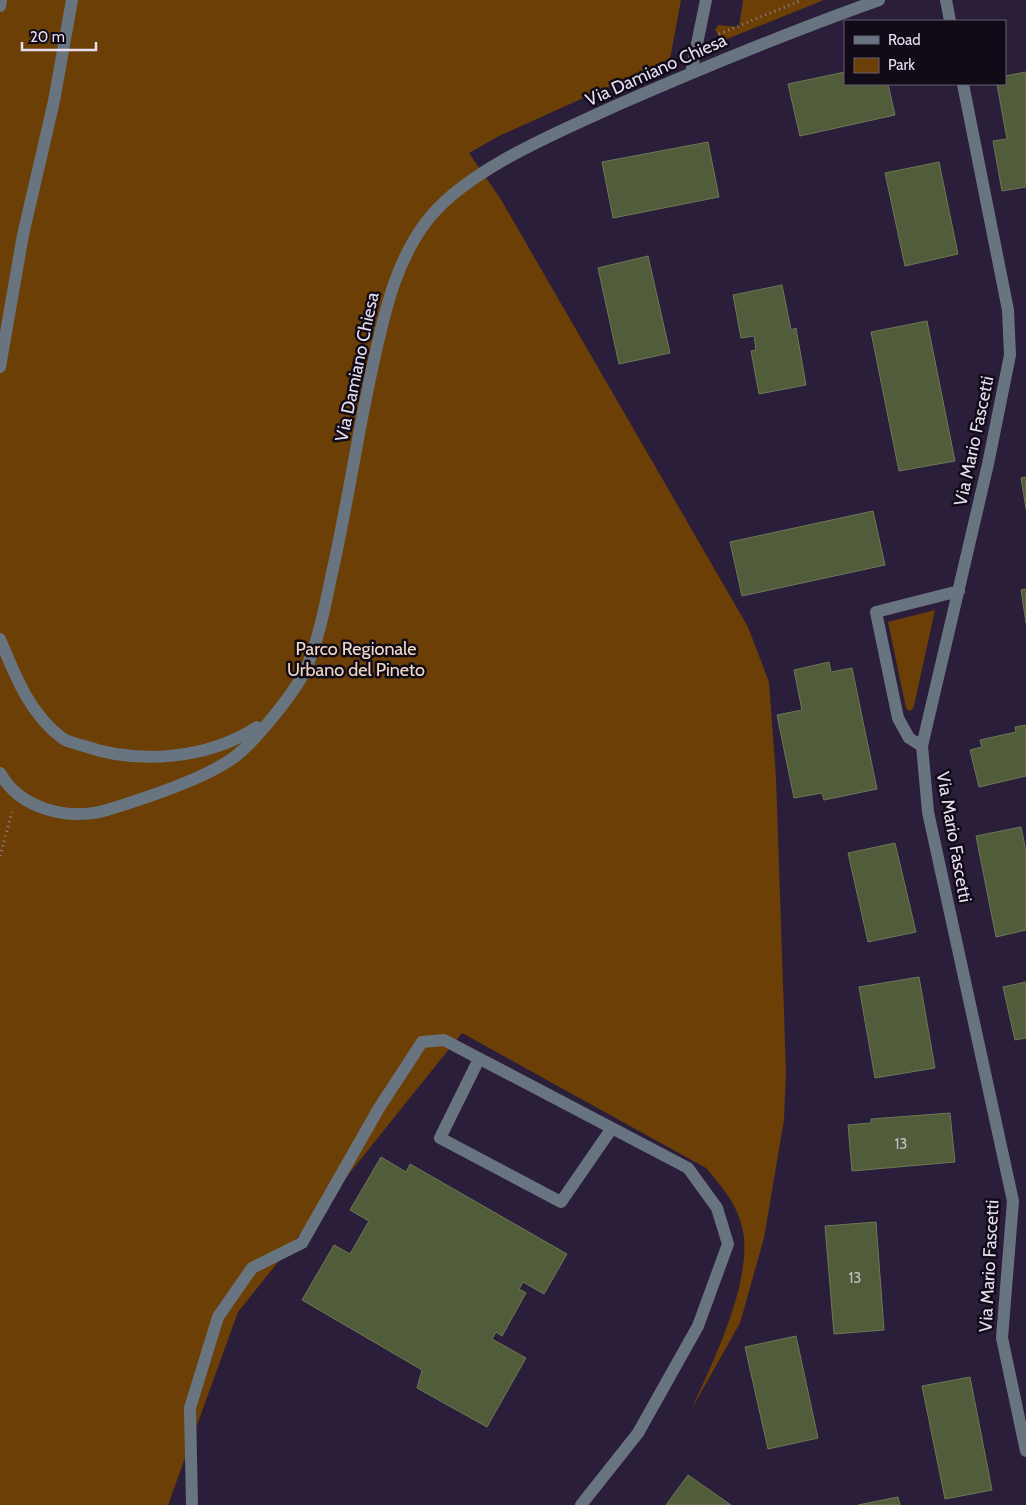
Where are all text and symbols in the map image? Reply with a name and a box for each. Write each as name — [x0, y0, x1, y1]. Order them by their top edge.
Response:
scale bar — [22, 20, 96, 52]
legend — [844, 20, 1006, 85]
text: 20 m — [30, 28, 65, 46]
street label: Via Damiano Chiesa — [582, 29, 730, 111]
text: Road — [888, 31, 921, 49]
text: Park — [888, 56, 915, 74]
street label: Via Damiano Chiesa — [330, 290, 384, 444]
street label: Via Mario Fascetti — [949, 374, 999, 508]
park label: Parco Regionale Urbano del Pineto — [287, 638, 425, 681]
street label: Via Mario Fascetti — [932, 770, 976, 904]
house number: 13 — [894, 1135, 908, 1153]
street label: Via Mario Fascetti — [975, 1199, 1003, 1333]
house number: 13 — [848, 1269, 862, 1287]

